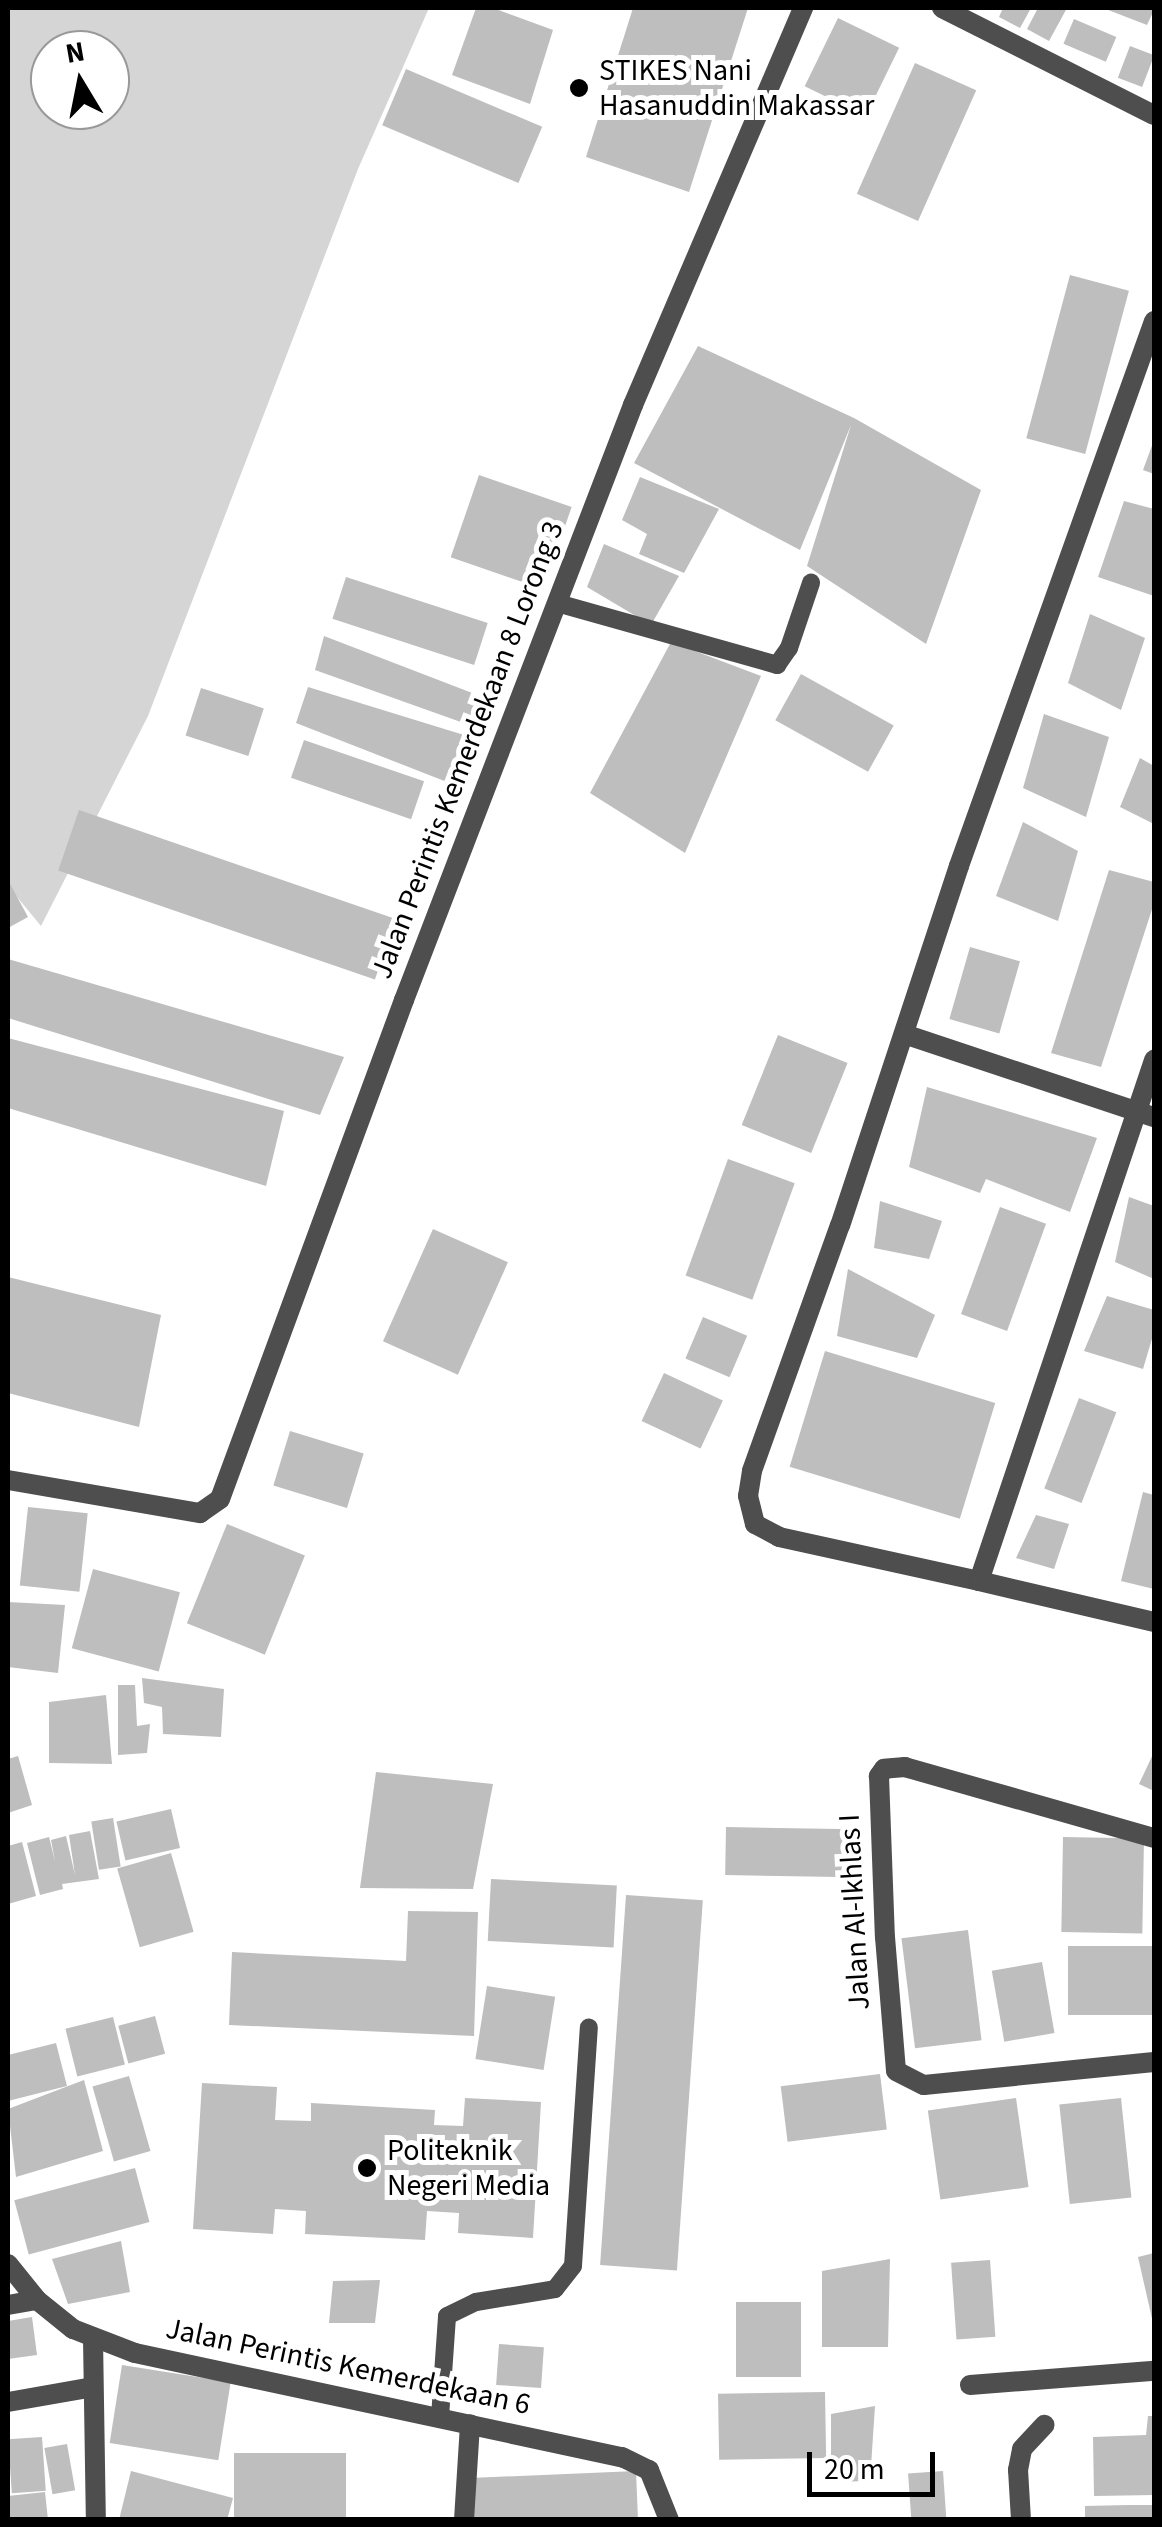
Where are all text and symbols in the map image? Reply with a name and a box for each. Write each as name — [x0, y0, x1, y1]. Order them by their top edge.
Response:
north arrow — [30, 30, 130, 130]
text: N — [62, 31, 88, 74]
place label: STIKES Nani Hasanuddin Makassar — [599, 53, 874, 124]
marker: STIKES Nani Hasanuddin Makassar — [568, 77, 590, 99]
street label: Jalan Perintis Kemerdekaan 8 Lorong 3 — [364, 516, 572, 984]
street label: Jalan Al-Ikhlas I — [832, 1813, 878, 2011]
place label: Politeknik Negeri Media — [387, 2133, 550, 2204]
marker: Politeknik Negeri Media — [356, 2157, 378, 2179]
street label: Jalan Perintis Kemerdekaan 6 — [163, 2311, 533, 2423]
scale bar — [812, 2432, 940, 2494]
text: 20 m — [824, 2448, 885, 2491]

